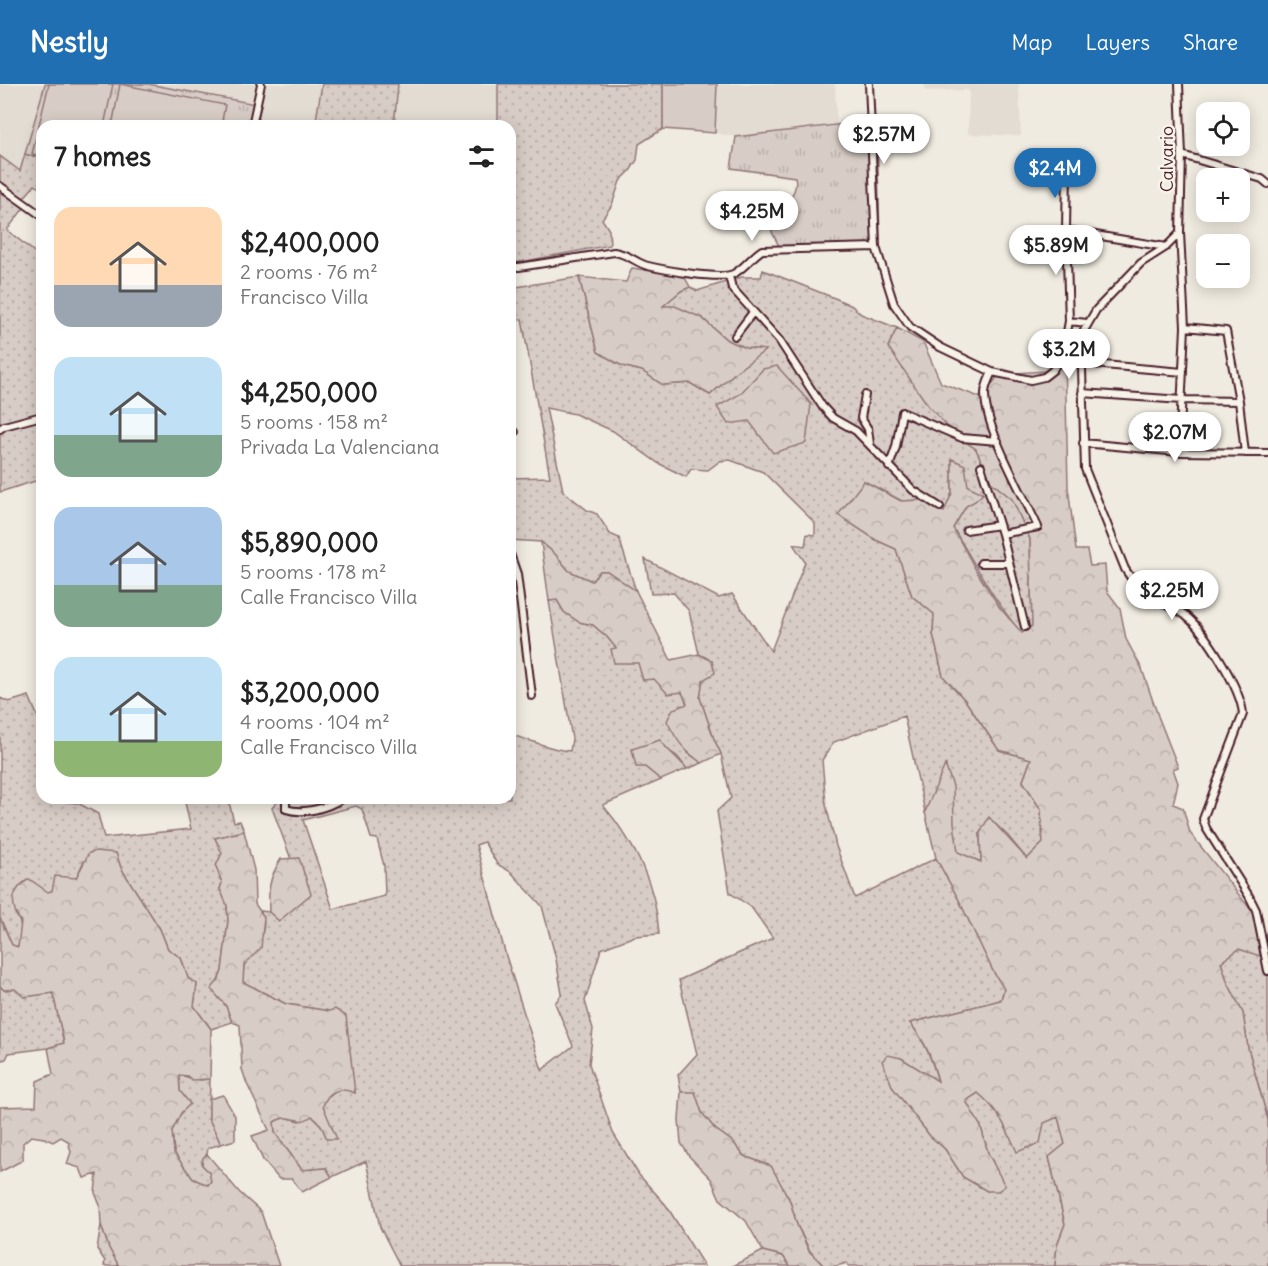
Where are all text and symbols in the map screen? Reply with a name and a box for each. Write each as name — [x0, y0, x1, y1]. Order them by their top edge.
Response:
text: Nestly — [30, 24, 109, 60]
text: Map — [1012, 29, 1052, 56]
text: Layers — [1085, 29, 1150, 56]
text: Share — [1183, 29, 1238, 56]
map controls — [1196, 102, 1250, 288]
button: locate — [1196, 102, 1250, 156]
pin: $2.57M — [835, 114, 933, 165]
text: $2.57M — [852, 121, 916, 146]
street label: Calvario — [1155, 126, 1178, 192]
text: 7 homes — [54, 140, 151, 173]
icon: filters — [465, 140, 498, 173]
pin: $2.4M — [1013, 148, 1097, 199]
text: $2.4M — [1028, 155, 1082, 180]
button: + — [1196, 168, 1250, 222]
pin: $4.25M — [703, 191, 801, 242]
text: $4.25M — [719, 198, 785, 223]
pin: $5.89M — [1007, 225, 1105, 276]
text: $2,400,000 — [240, 226, 380, 259]
icon: home — [102, 231, 174, 303]
text: $5.89M — [1023, 232, 1089, 257]
button: − — [1196, 234, 1250, 288]
text: 2 rooms · 76 m² — [240, 259, 378, 284]
text: Francisco Villa — [240, 284, 369, 309]
pin: $3.2M — [1027, 329, 1111, 380]
text: $3.2M — [1042, 336, 1096, 361]
text: $4,250,000 — [240, 376, 378, 409]
icon: home — [102, 381, 174, 453]
text: 5 rooms · 158 m² — [240, 409, 388, 434]
pin: $2.07M — [1126, 412, 1224, 463]
text: $2.07M — [1142, 419, 1208, 444]
text: Privada La Valenciana — [240, 434, 439, 459]
text: $5,890,000 — [240, 526, 379, 559]
icon: home — [102, 531, 174, 603]
text: 5 rooms · 178 m² — [240, 559, 386, 584]
pin: $2.25M — [1123, 570, 1221, 621]
text: $2.25M — [1140, 577, 1204, 602]
text: Calle Francisco Villa — [240, 584, 417, 609]
text: $3,200,000 — [240, 676, 380, 709]
icon: home — [102, 681, 174, 753]
text: 4 rooms · 104 m² — [240, 709, 390, 734]
text: Calle Francisco Villa — [240, 734, 417, 759]

